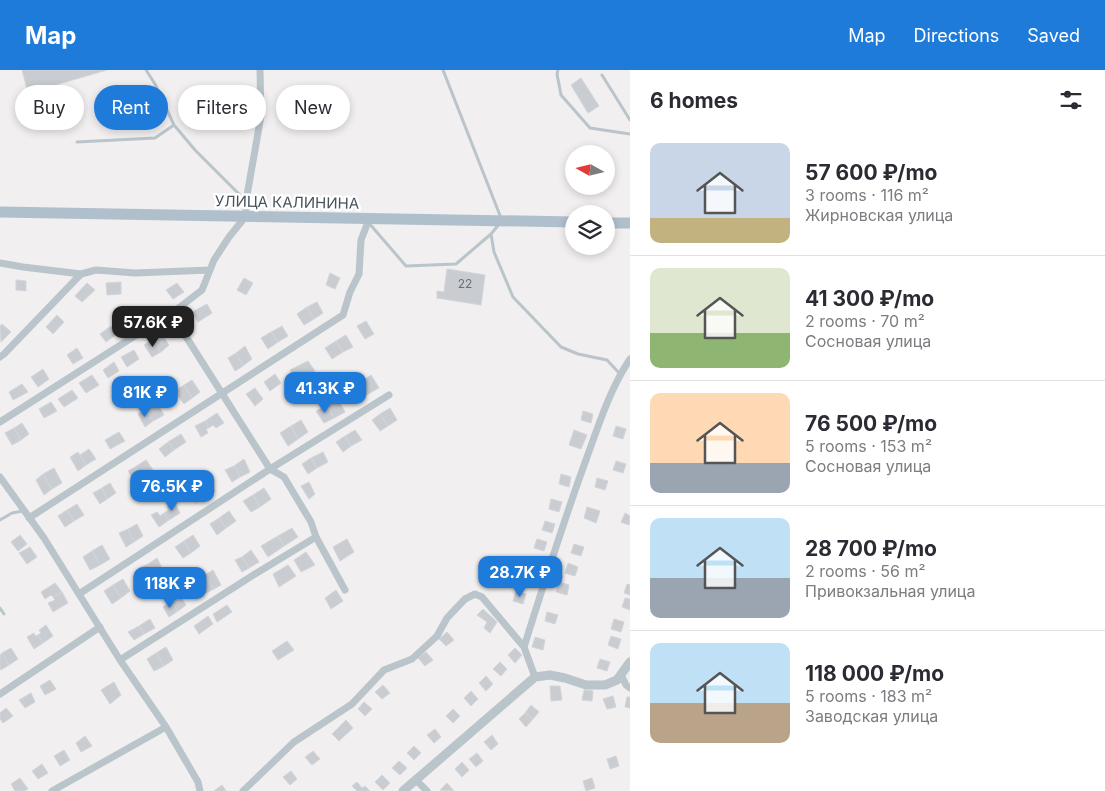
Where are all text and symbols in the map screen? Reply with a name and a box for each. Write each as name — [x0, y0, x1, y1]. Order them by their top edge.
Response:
text: Map — [25, 21, 76, 50]
text: Map — [848, 25, 886, 46]
text: Directions — [914, 25, 999, 46]
text: Saved — [1027, 25, 1080, 46]
chip: Buy — [15, 85, 84, 130]
chip: Rent — [94, 85, 168, 130]
chip: Filters — [178, 85, 266, 130]
chip: New — [276, 85, 350, 130]
icon: filters — [1057, 86, 1085, 114]
text: 6 homes — [650, 88, 738, 113]
north arrow — [565, 145, 615, 195]
map controls — [565, 145, 615, 255]
text: 57 600 ₽/mo — [805, 160, 937, 185]
icon: home — [690, 163, 750, 223]
text: 3 rooms · 116 m² — [805, 185, 929, 205]
street label: УЛИЦА КАЛИНИНА — [215, 191, 359, 213]
button: layers — [565, 205, 615, 255]
text: Жирновская улица — [805, 205, 953, 225]
house number: 22 — [458, 276, 472, 291]
text: 41 300 ₽/mo — [805, 286, 934, 311]
icon: home — [690, 288, 750, 348]
pin: 57.6K ₽ — [107, 306, 199, 348]
text: 2 rooms · 70 m² — [805, 311, 925, 331]
text: 57.6K ₽ — [123, 312, 183, 332]
text: Сосновая улица — [805, 331, 931, 351]
pin: 41.3K ₽ — [279, 372, 371, 414]
pin: 81K ₽ — [110, 376, 180, 418]
text: 41.3K ₽ — [295, 378, 355, 398]
text: 81K ₽ — [123, 382, 167, 402]
text: 76 500 ₽/mo — [805, 411, 937, 436]
icon: home — [690, 413, 750, 473]
text: 5 rooms · 153 m² — [805, 436, 932, 456]
text: Сосновая улица — [805, 456, 931, 476]
pin: 76.5K ₽ — [126, 470, 218, 512]
text: 76.5K ₽ — [141, 476, 203, 496]
text: 28 700 ₽/mo — [805, 536, 937, 561]
icon: home — [690, 538, 750, 598]
pin: 28.7K ₽ — [474, 556, 566, 598]
text: 2 rooms · 56 m² — [805, 561, 926, 581]
text: 28.7K ₽ — [489, 562, 551, 582]
pin: 118K ₽ — [129, 566, 211, 609]
text: 118K ₽ — [144, 573, 196, 593]
text: Привокзальная улица — [805, 581, 975, 601]
text: 118 000 ₽/mo — [805, 661, 944, 686]
icon: home — [690, 663, 750, 723]
text: 5 rooms · 183 m² — [805, 686, 932, 706]
text: Заводская улица — [805, 706, 938, 726]

